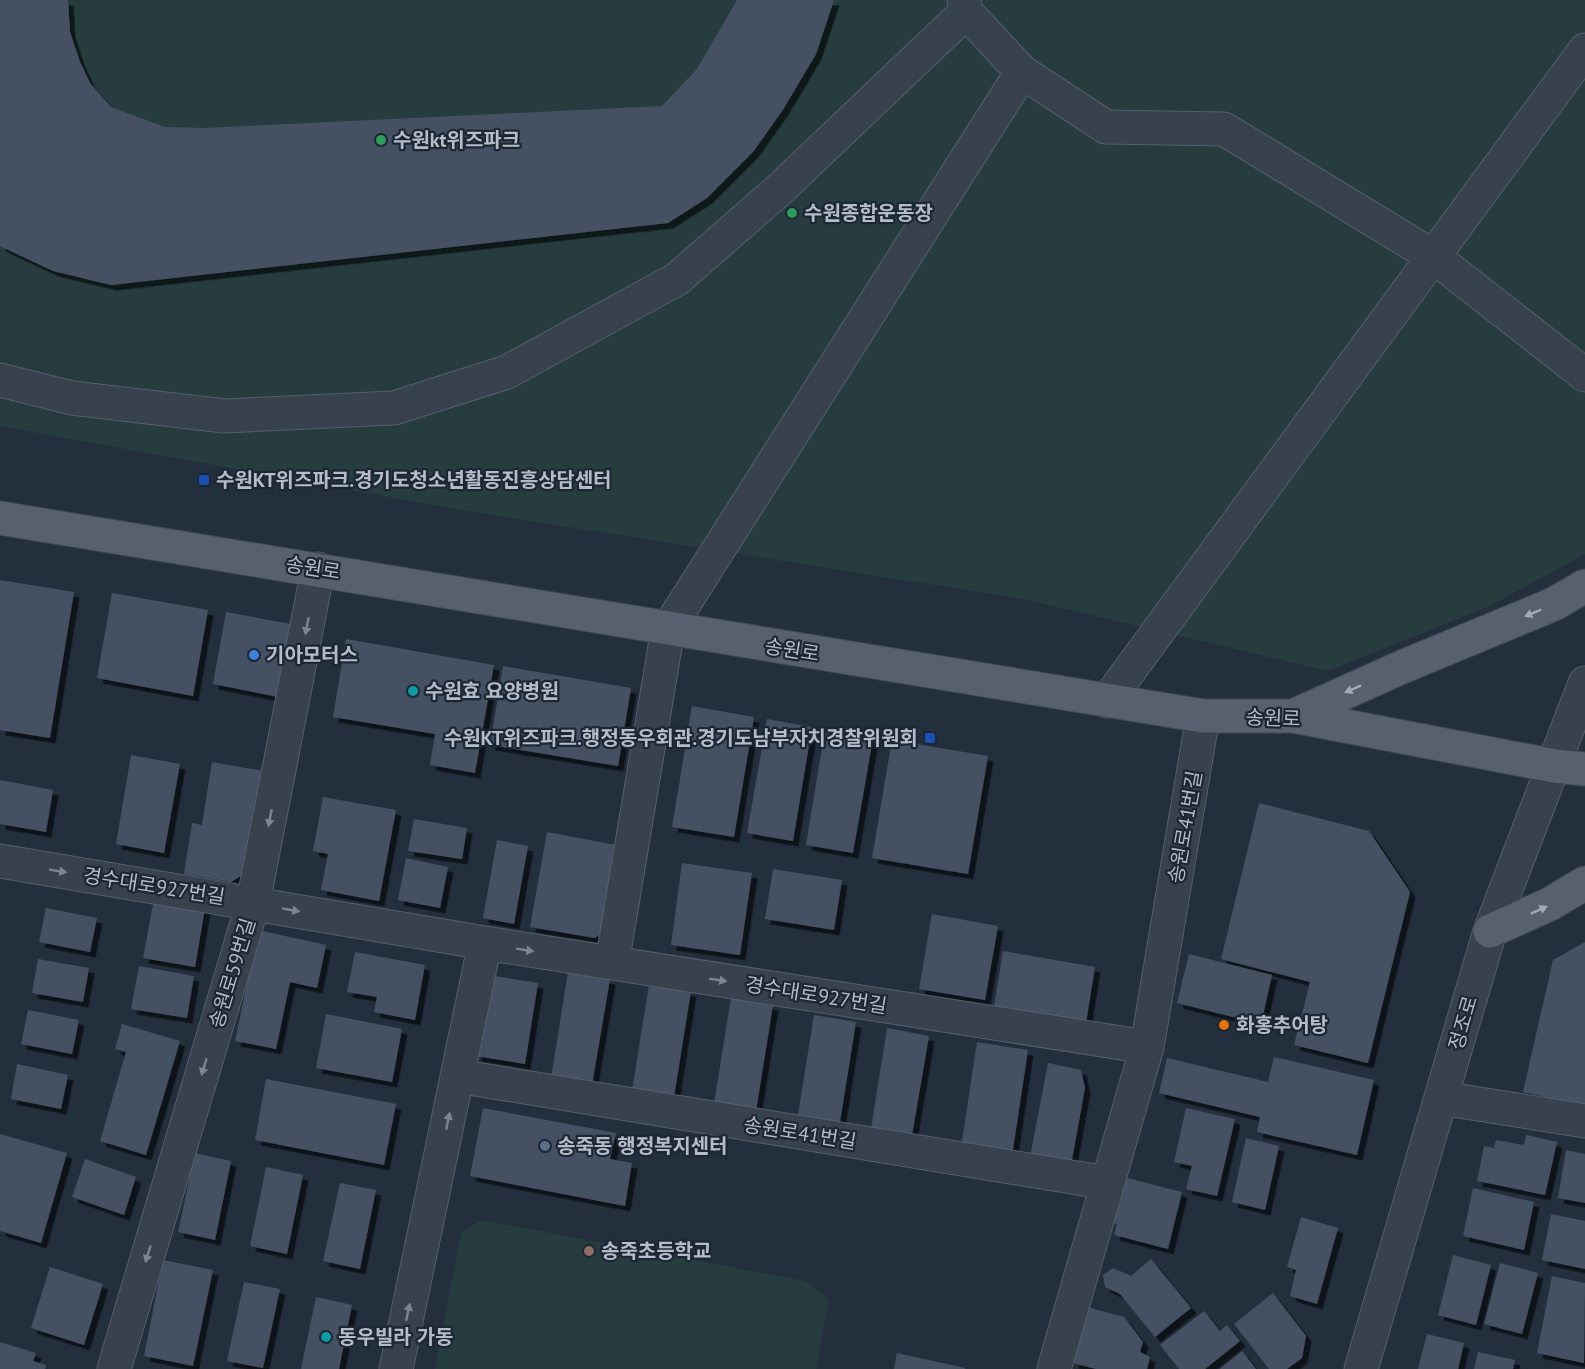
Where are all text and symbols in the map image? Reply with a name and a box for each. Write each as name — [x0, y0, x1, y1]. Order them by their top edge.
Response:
place label: 수원kt위즈파크 — [393, 127, 520, 153]
marker: 수원kt위즈파크 — [374, 133, 388, 147]
place label: 수원종합운동장 — [804, 200, 933, 226]
marker: 수원종합운동장 — [785, 206, 799, 220]
place label: 수원KT위즈파크.경기도청소년활동진흥상담센터 — [216, 467, 612, 493]
marker: 수원KT위즈파크.경기도청소년활동진흥상담센터 — [197, 473, 211, 487]
street label: 송원로 — [284, 551, 342, 585]
one-way arrow — [1524, 609, 1542, 618]
one-way arrow — [302, 617, 311, 636]
street label: 송원로 — [763, 633, 821, 667]
place label: 기아모터스 — [266, 642, 358, 668]
marker: 기아모터스 — [247, 648, 261, 662]
place label: 수원효 요양병원 — [425, 678, 559, 704]
marker: 수원효 요양병원 — [406, 684, 420, 698]
one-way arrow — [1345, 684, 1362, 693]
street label: 송원로 — [1245, 704, 1301, 732]
place label: 수원KT위즈파크.행정동우회관.경기도남부자치경찰위원회 — [444, 725, 918, 751]
marker: 수원KT위즈파크.행정동우회관.경기도남부자치경찰위원회 — [923, 731, 937, 745]
street label: 송원로41번길 — [1162, 769, 1208, 885]
one-way arrow — [265, 808, 274, 827]
street label: 경수대로927번길 — [81, 862, 227, 910]
one-way arrow — [48, 866, 67, 875]
one-way arrow — [282, 905, 301, 914]
one-way arrow — [1530, 905, 1547, 914]
street label: 송원로59번길 — [203, 915, 261, 1031]
one-way arrow — [516, 945, 535, 954]
street label: 경수대로927번길 — [743, 971, 889, 1019]
one-way arrow — [708, 975, 727, 984]
street label: 정조로 — [1443, 993, 1483, 1053]
place label: 화홍추어탕 — [1236, 1012, 1328, 1038]
marker: 화홍추어탕 — [1217, 1018, 1231, 1032]
one-way arrow — [199, 1058, 208, 1076]
street label: 송원로41번길 — [742, 1111, 858, 1155]
one-way arrow — [443, 1112, 453, 1130]
place label: 송죽동 행정복지센터 — [557, 1133, 728, 1159]
marker: 송죽동 행정복지센터 — [538, 1139, 552, 1153]
place label: 송죽초등학교 — [601, 1238, 711, 1264]
marker: 송죽초등학교 — [582, 1244, 596, 1258]
one-way arrow — [143, 1245, 152, 1263]
one-way arrow — [404, 1302, 413, 1321]
place label: 동우빌라 가동 — [338, 1324, 453, 1350]
marker: 동우빌라 가동 — [319, 1330, 333, 1344]

